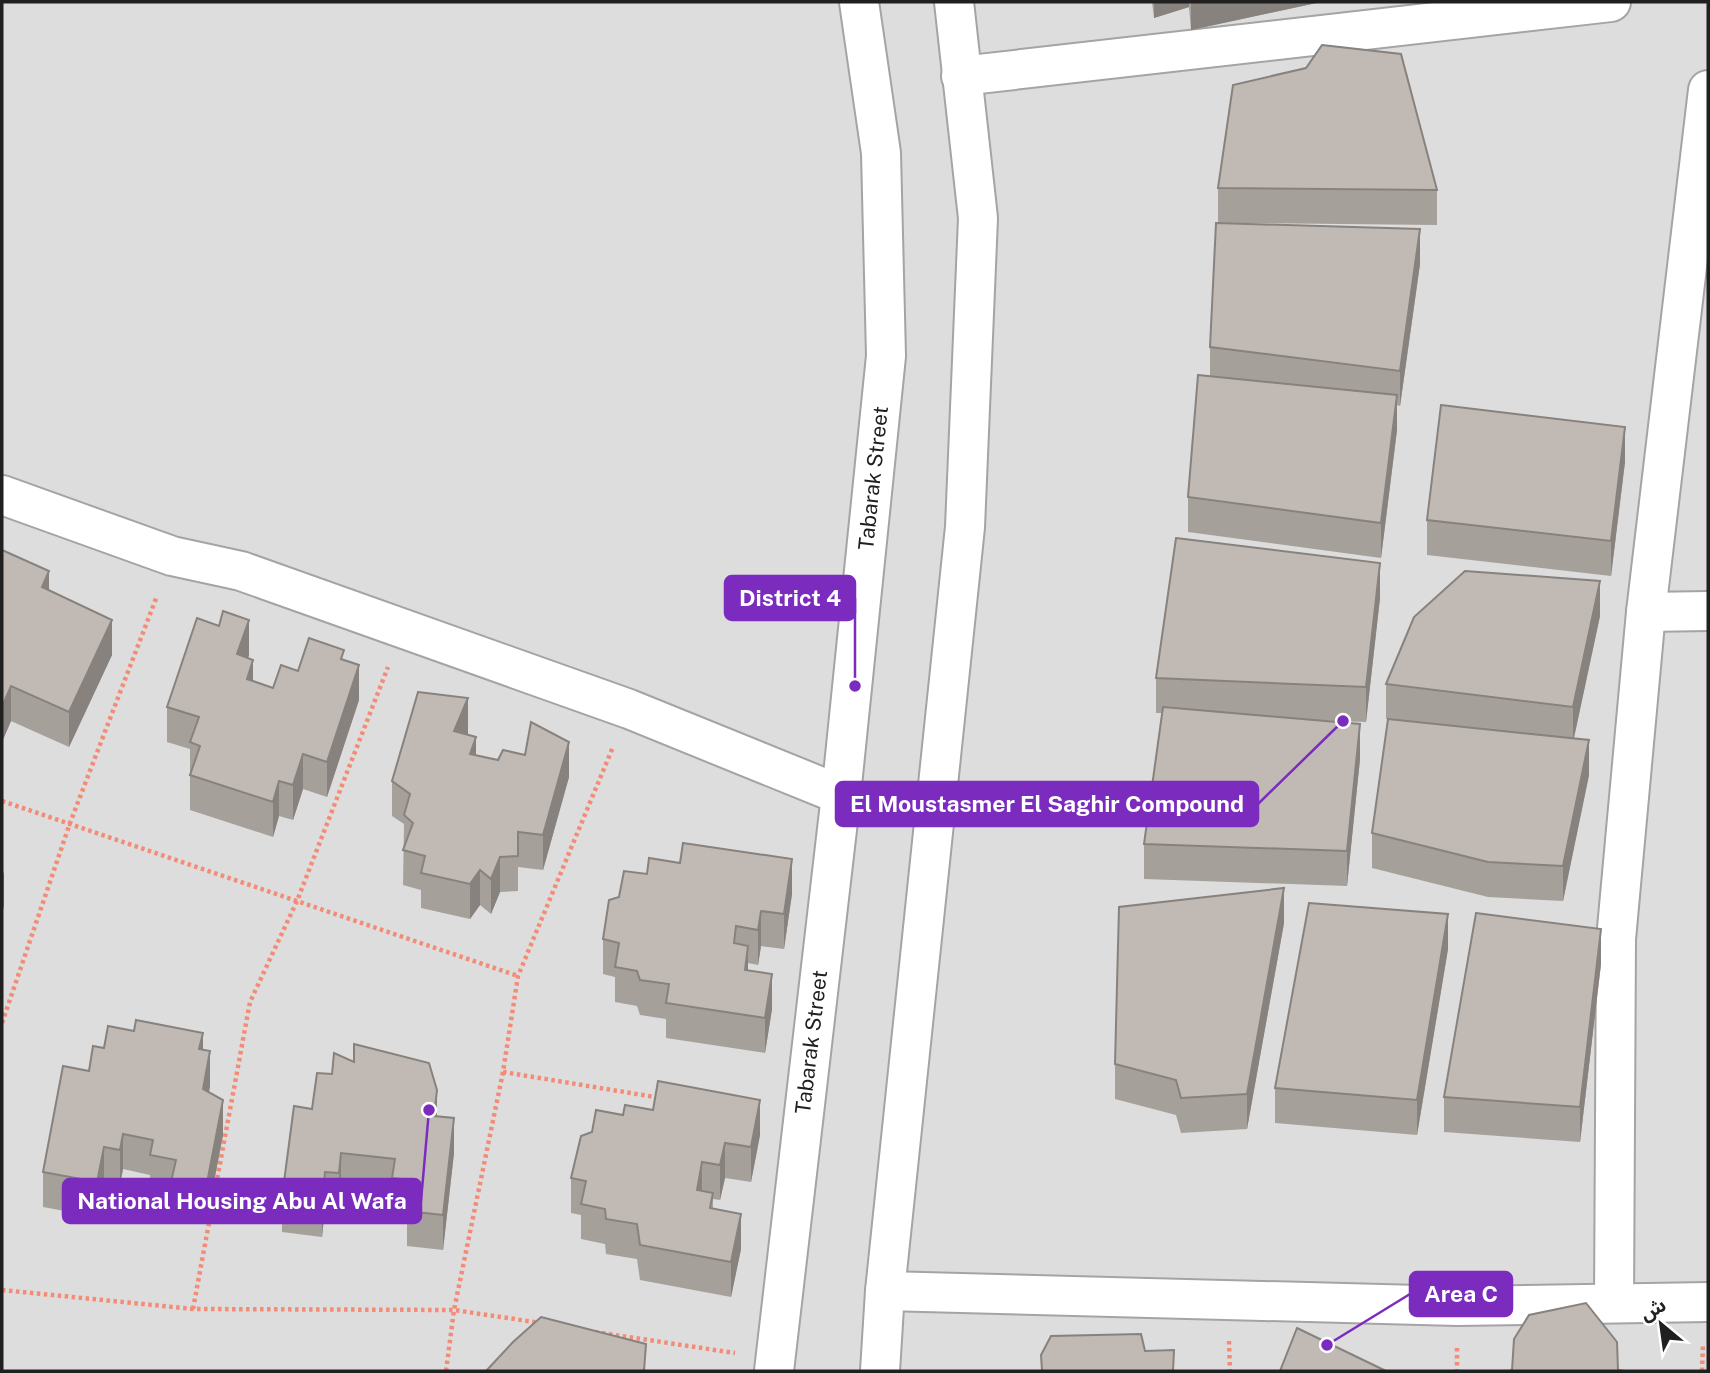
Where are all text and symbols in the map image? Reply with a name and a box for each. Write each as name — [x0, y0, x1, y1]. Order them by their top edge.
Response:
street label: Tabarak Street — [853, 405, 893, 551]
callout: District 4 — [725, 576, 855, 620]
text: District 4 — [739, 584, 841, 611]
callout: El Moustasmer El Saghir Compound — [836, 782, 1258, 826]
text: El Moustasmer El Saghir Compound — [850, 790, 1244, 817]
street label: Tabarak Street — [790, 969, 832, 1115]
callout: National Housing Abu Al Wafa — [63, 1179, 421, 1223]
text: National Housing Abu Al Wafa — [77, 1187, 407, 1214]
callout: Area C — [1410, 1272, 1512, 1316]
text: Area C — [1424, 1280, 1498, 1307]
north arrow — [1626, 1289, 1696, 1359]
text: ش — [1636, 1293, 1669, 1325]

